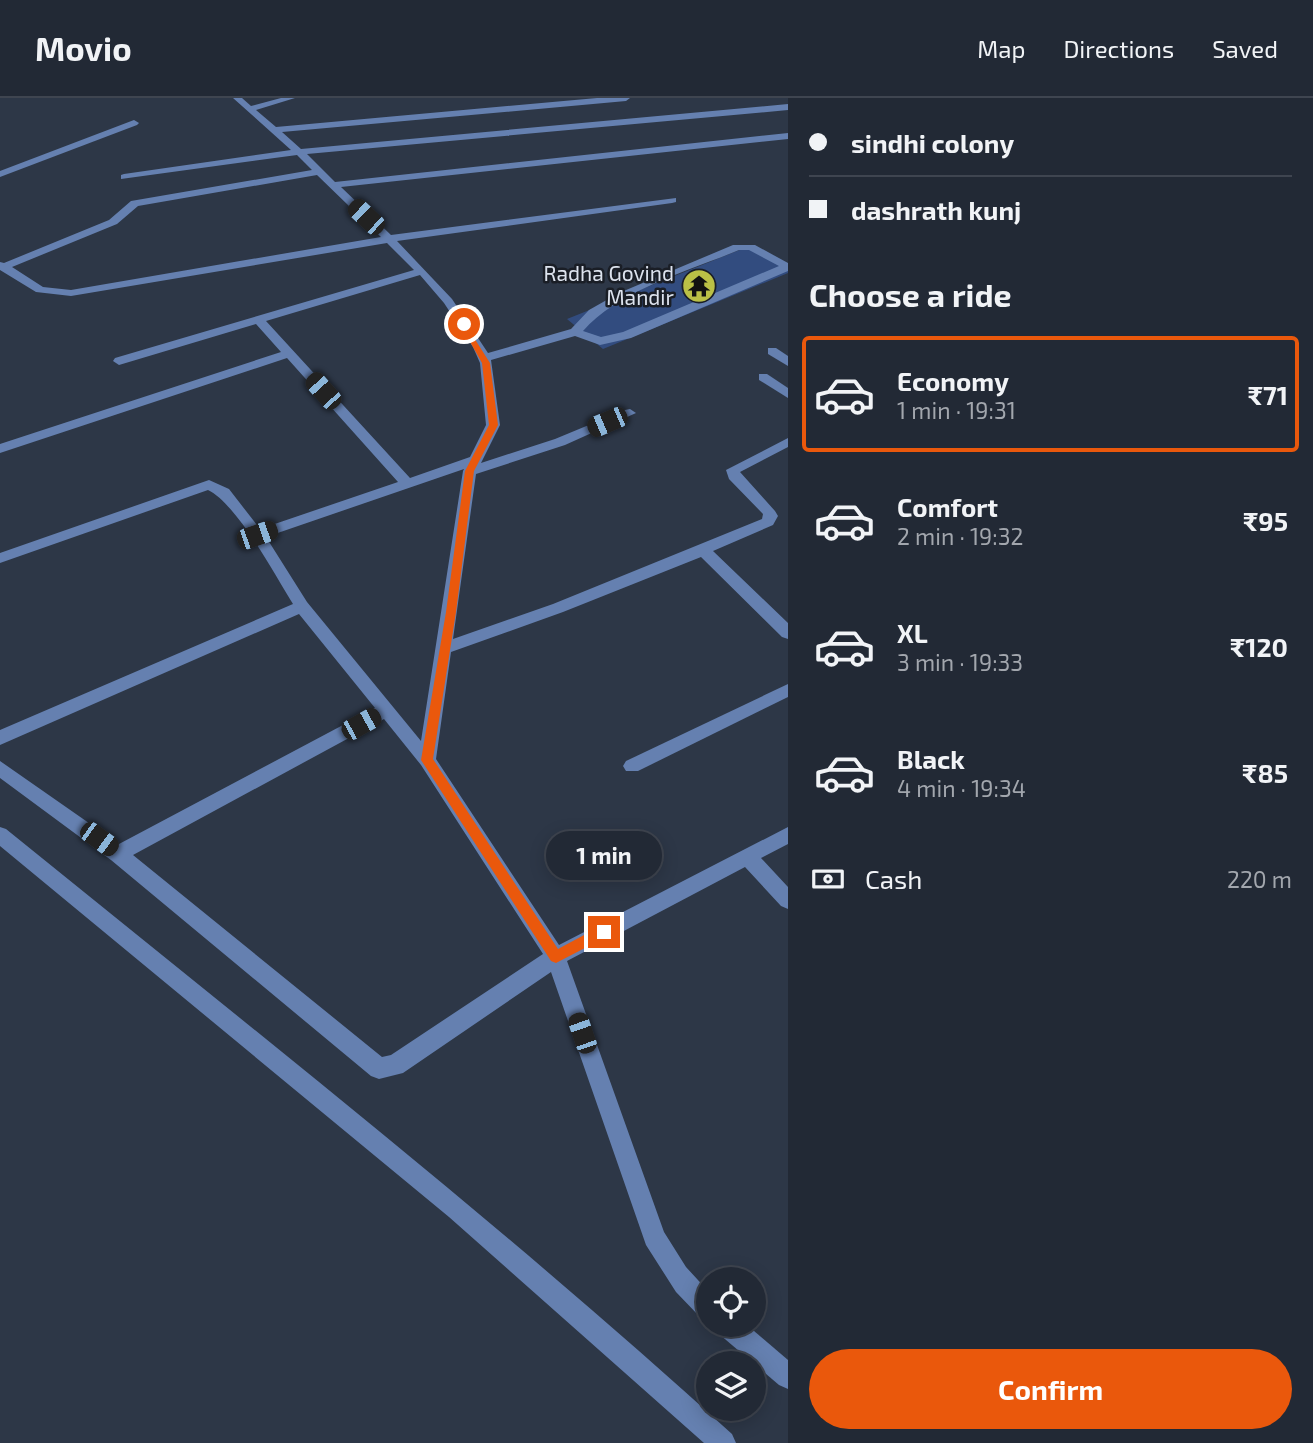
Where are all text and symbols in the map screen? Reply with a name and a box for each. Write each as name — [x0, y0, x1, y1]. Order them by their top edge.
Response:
text: Movio — [35, 28, 132, 68]
text: Map — [977, 34, 1025, 63]
text: Directions — [1063, 34, 1174, 63]
text: Saved — [1212, 34, 1278, 63]
text: sindhi colony — [851, 127, 1014, 158]
text: dashrath kunj — [851, 194, 1021, 225]
car — [344, 195, 389, 239]
place label: Radha Govind Mandir — [543, 260, 675, 309]
temple icon: Radha Govind Mandir — [680, 267, 718, 305]
text: Choose a ride — [809, 275, 1012, 313]
route start — [448, 308, 480, 340]
icon: car — [813, 363, 876, 426]
text: Economy — [897, 365, 1009, 396]
car — [302, 368, 345, 414]
text: ₹71 — [1248, 379, 1288, 410]
text: 1 min · 19:31 — [897, 396, 1016, 424]
car — [584, 404, 631, 440]
icon: car — [813, 489, 876, 552]
text: Comfort — [897, 491, 998, 522]
text: ₹95 — [1243, 505, 1288, 536]
car — [234, 518, 281, 552]
text: 2 min · 19:32 — [897, 522, 1023, 550]
icon: car — [813, 615, 876, 678]
text: XL — [897, 617, 928, 648]
text: ₹120 — [1230, 631, 1288, 662]
text: 3 min · 19:33 — [897, 648, 1023, 676]
car — [338, 705, 385, 743]
icon: car — [813, 741, 876, 804]
text: Black — [897, 743, 965, 774]
text: ₹85 — [1242, 757, 1288, 788]
text: 4 min · 19:34 — [897, 774, 1026, 802]
car — [76, 818, 123, 860]
callout: 1 min — [546, 830, 662, 880]
text: 1 min — [576, 841, 632, 869]
icon: cash — [809, 860, 847, 898]
text: Cash — [865, 863, 922, 894]
text: 220 m — [1227, 865, 1292, 893]
route end — [588, 916, 620, 948]
car — [566, 1010, 599, 1056]
map controls — [696, 1267, 766, 1421]
button: locate — [696, 1267, 766, 1337]
button: Confirm — [809, 1349, 1292, 1429]
button: layers — [696, 1351, 766, 1421]

